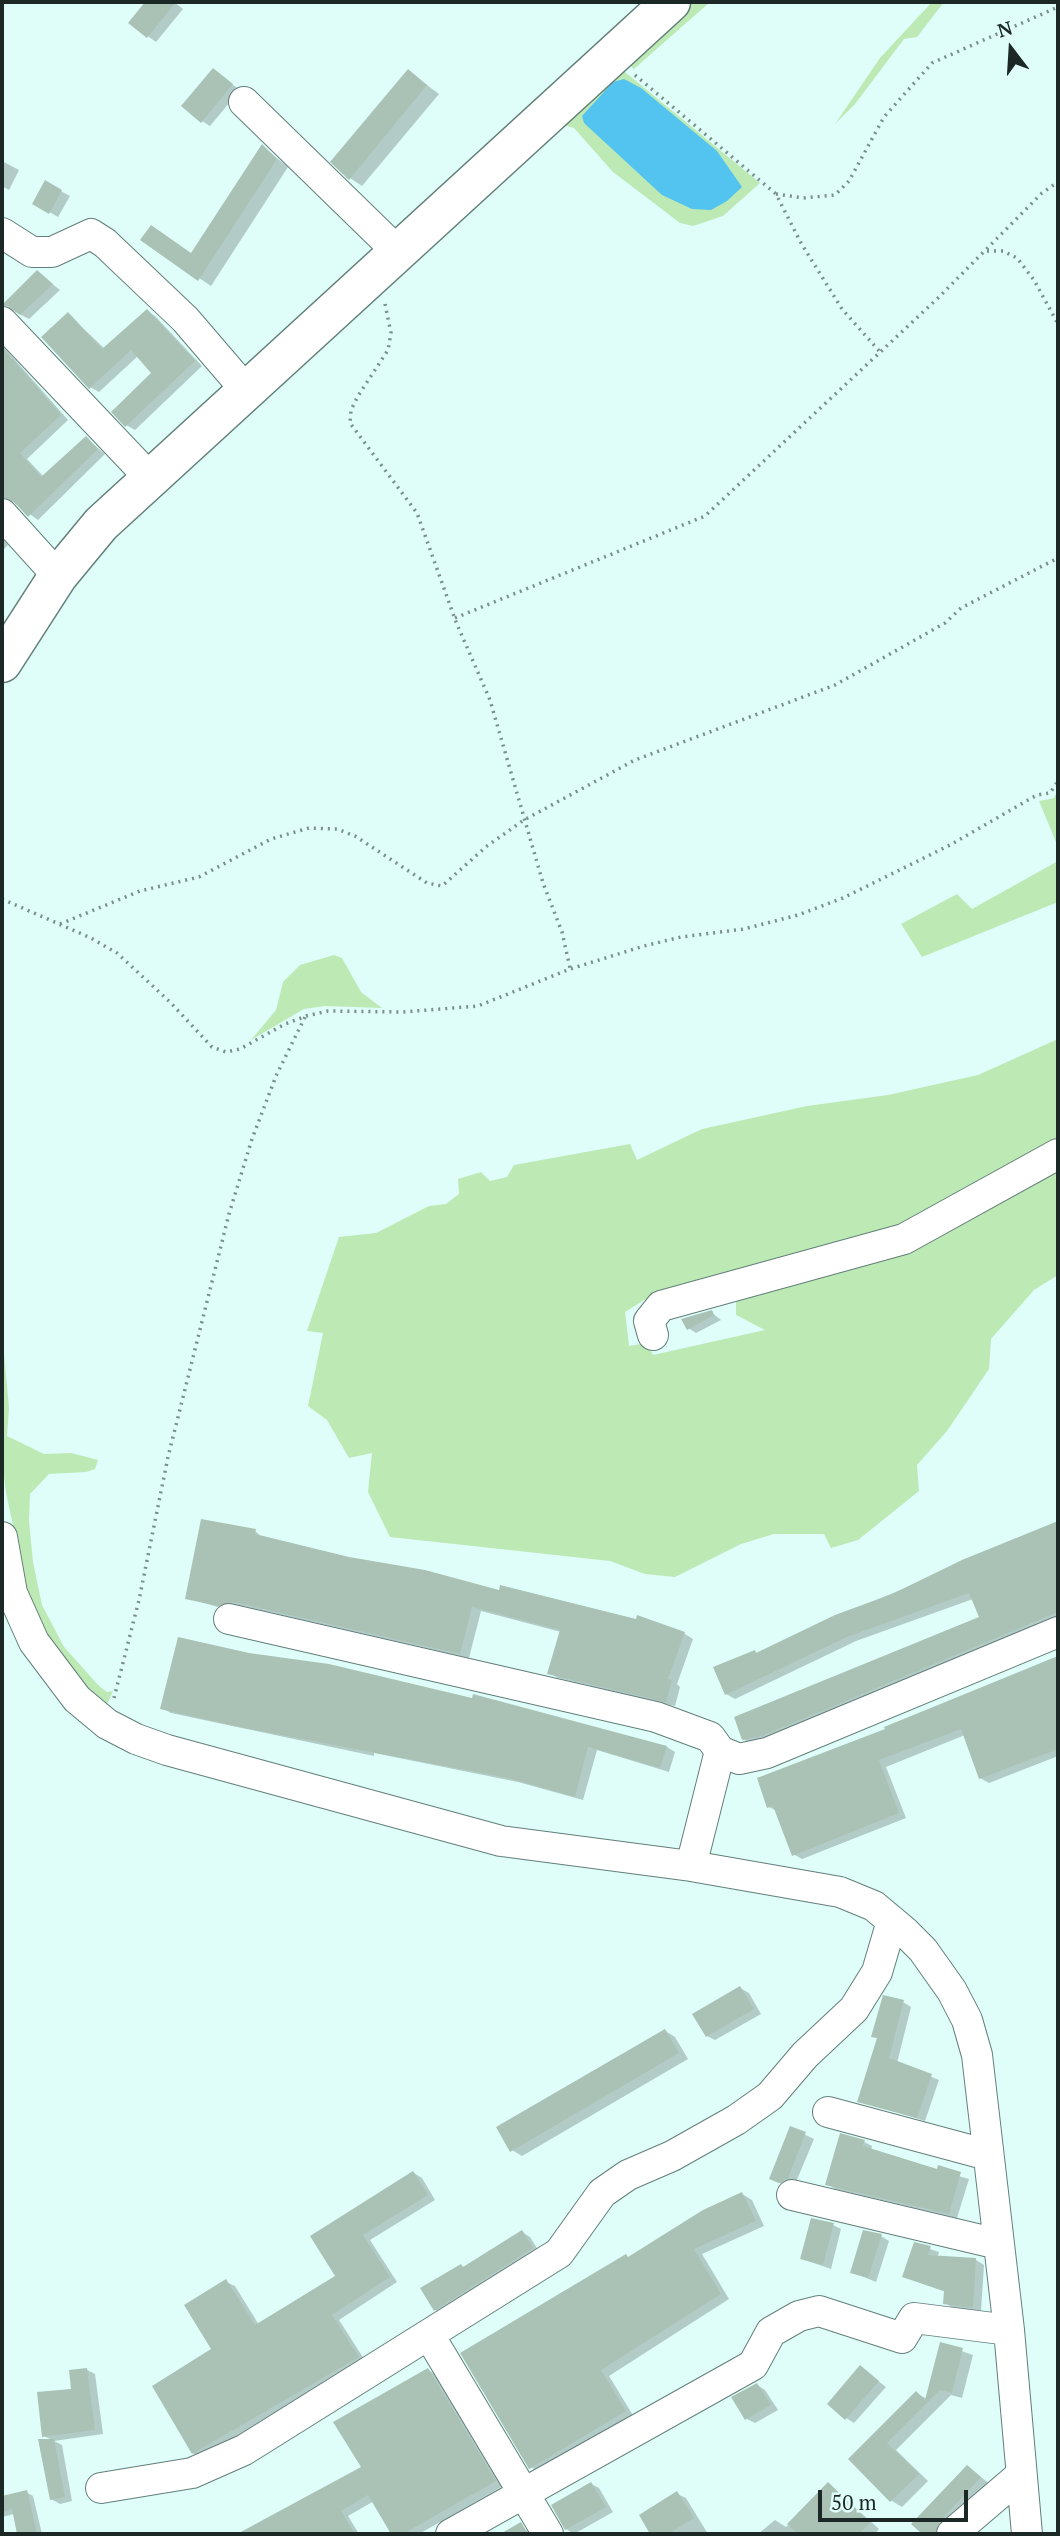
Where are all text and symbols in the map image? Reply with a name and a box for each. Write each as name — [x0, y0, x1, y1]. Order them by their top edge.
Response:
north arrow — [976, 14, 1046, 84]
text: N — [994, 14, 1015, 42]
scale bar — [822, 2476, 972, 2520]
text: 50 m — [831, 2488, 877, 2516]

